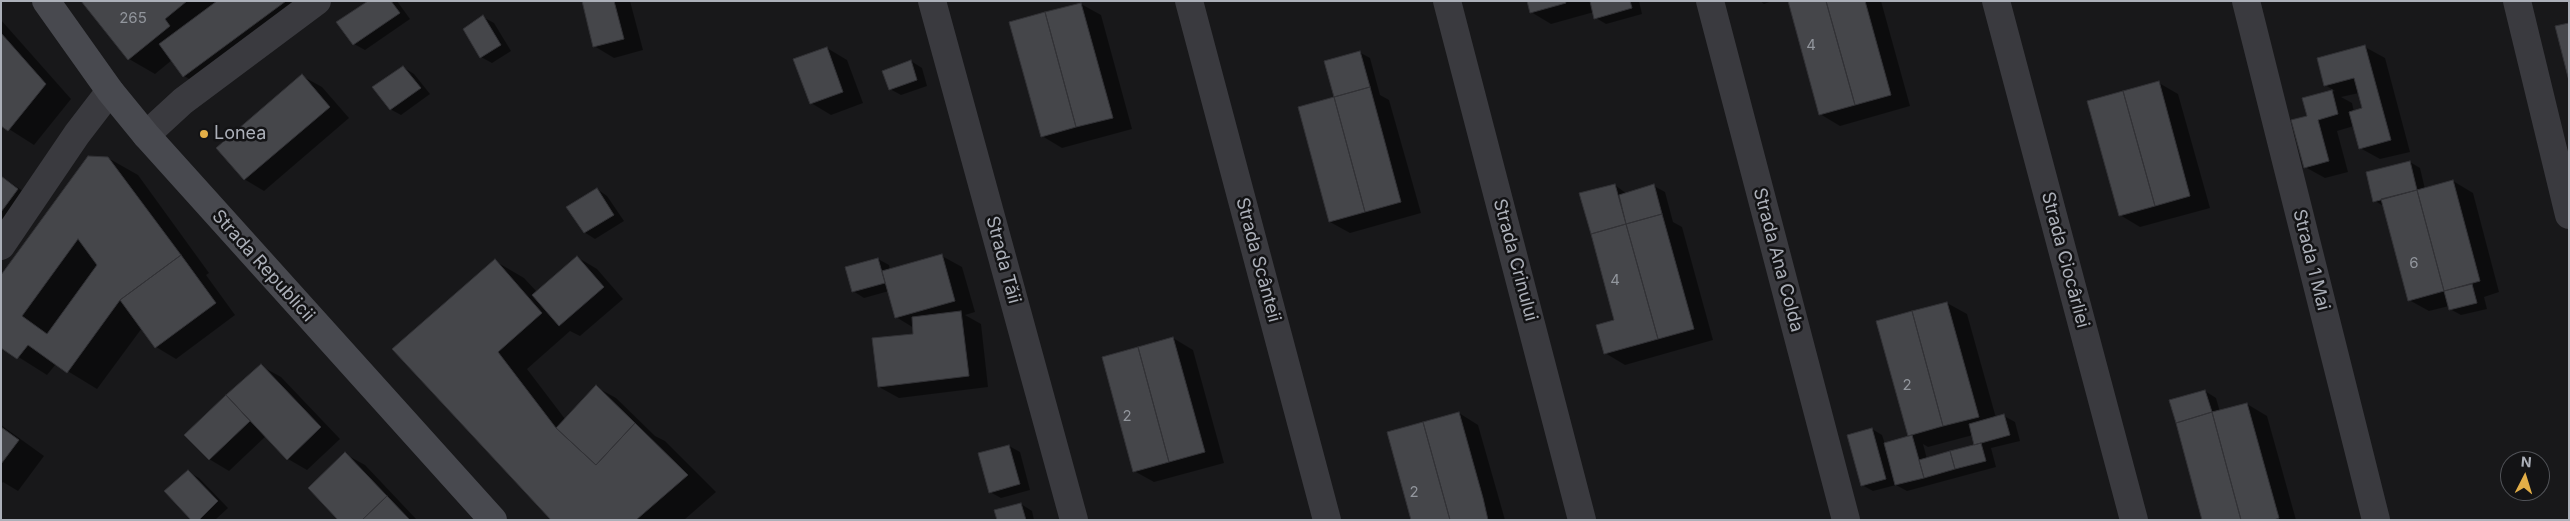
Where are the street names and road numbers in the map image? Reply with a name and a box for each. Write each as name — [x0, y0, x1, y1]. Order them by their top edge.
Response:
street label: Strada Ana Colda — [1748, 186, 1808, 334]
street label: Strada Ciocârliei — [2036, 190, 2094, 330]
street label: Strada Scânteii — [1231, 195, 1285, 325]
street label: Strada Crinului — [1488, 196, 1542, 324]
street label: Strada Republicii — [207, 206, 319, 326]
street label: Strada 1 Mai — [2288, 207, 2334, 313]
street label: Strada Tăii — [981, 214, 1025, 306]

